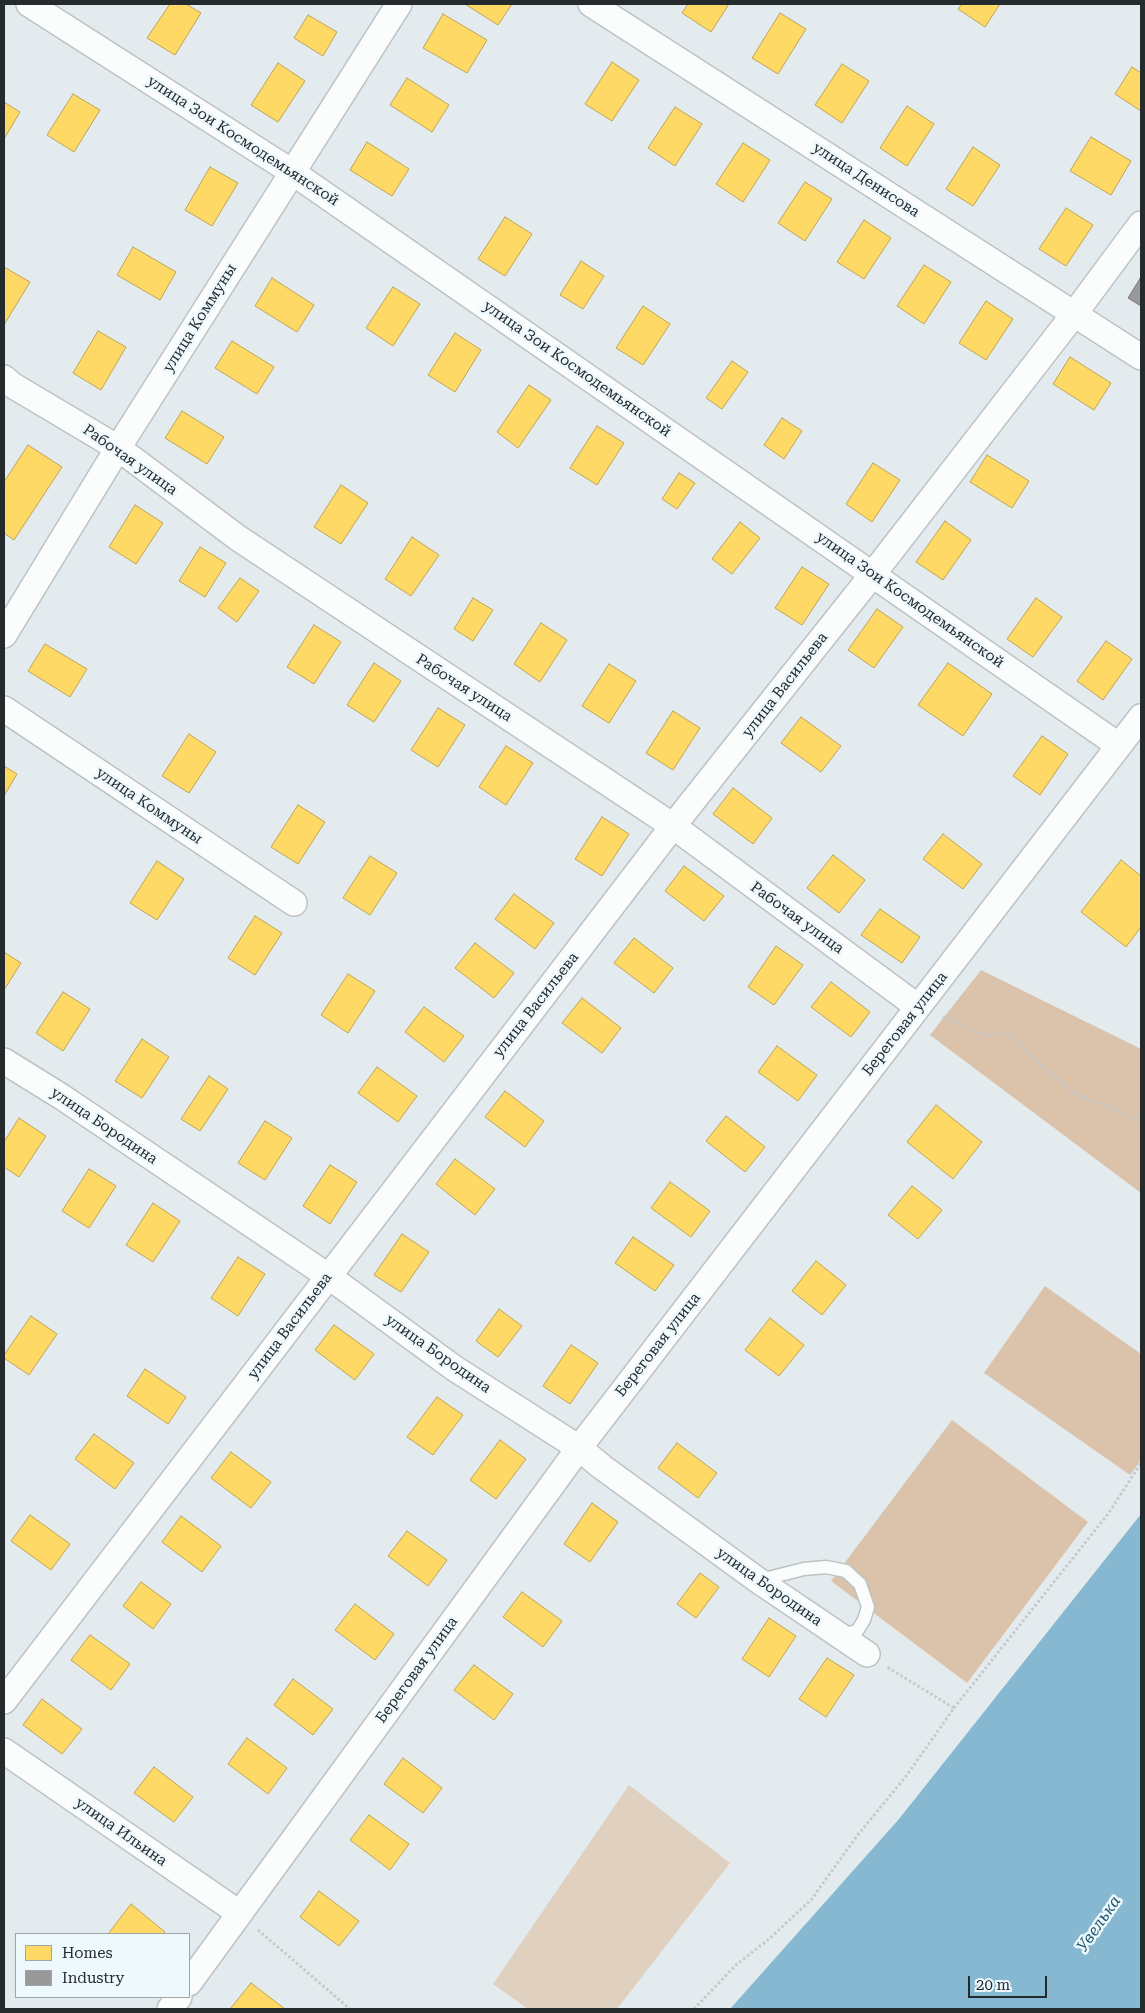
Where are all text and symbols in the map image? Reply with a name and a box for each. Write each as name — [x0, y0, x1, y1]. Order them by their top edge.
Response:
street label: улица Зои Космодемьянской — [144, 72, 342, 210]
street label: улица Денисова — [809, 139, 923, 221]
street label: улица Коммуны — [159, 260, 241, 376]
street label: улица Зои Космодемьянской — [480, 297, 674, 441]
street label: Рабочая улица — [79, 421, 181, 499]
street label: улица Зои Космодемьянской — [813, 528, 1007, 672]
street label: улица Васильева — [738, 629, 832, 741]
street label: Рабочая улица — [413, 650, 515, 726]
street label: улица Коммуны — [92, 764, 206, 848]
street label: Рабочая улица — [747, 878, 847, 958]
street label: улица Васильева — [489, 949, 583, 1061]
street label: Береговая улица — [859, 968, 951, 1080]
street label: улица Бородина — [47, 1084, 161, 1168]
street label: улица Васильева — [244, 1269, 336, 1383]
street label: Береговая улица — [612, 1289, 704, 1401]
street label: улица Бородина — [382, 1311, 494, 1397]
street label: улица Бородина — [713, 1544, 825, 1630]
street label: Береговая улица — [372, 1613, 462, 1727]
street label: улица Ильина — [72, 1794, 170, 1870]
water label: Увелька — [1073, 1893, 1125, 1955]
legend — [15, 1933, 190, 1998]
text: Homes — [62, 1944, 113, 1962]
scale bar — [970, 1966, 1049, 1998]
text: Industry — [62, 1969, 124, 1987]
text: 20 m — [976, 1976, 1010, 1994]

